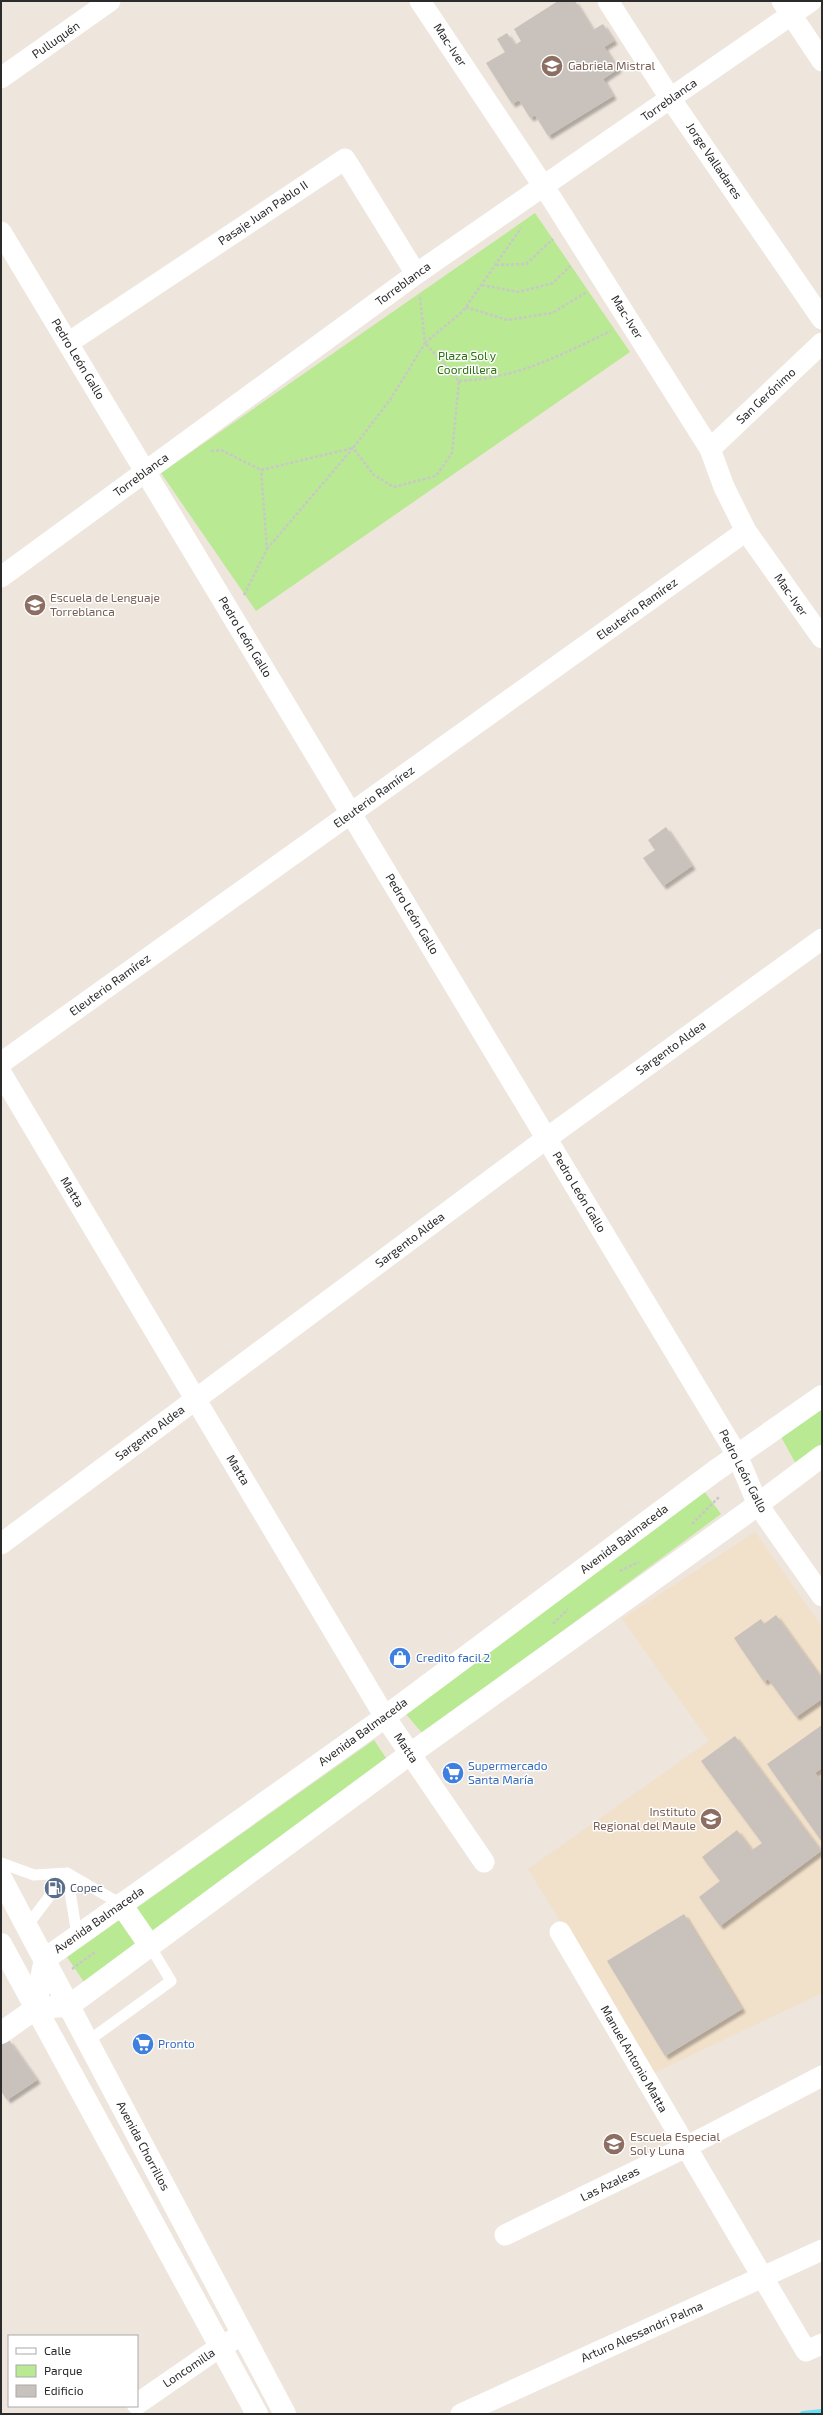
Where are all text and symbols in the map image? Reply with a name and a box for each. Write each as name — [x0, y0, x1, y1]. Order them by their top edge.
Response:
street label: Pulluquén — [29, 18, 82, 61]
street label: Mac-Iver — [431, 20, 470, 69]
school or university icon: Gabriela Mistral — [539, 53, 565, 79]
place label: Gabriela Mistral — [568, 58, 656, 72]
street label: Torreblanca — [638, 75, 699, 123]
street label: Jorge Valladares — [684, 120, 746, 201]
street label: Pasaje Juan Pablo II — [215, 177, 311, 248]
street label: Torreblanca — [372, 258, 433, 308]
street label: Mac-Iver — [609, 292, 647, 341]
street label: Pedro León Gallo — [49, 316, 109, 401]
park label: Plaza Sol y Coordillera — [437, 348, 497, 376]
street label: San Gerónimo — [733, 364, 798, 426]
street label: Torreblanca — [110, 449, 171, 499]
street label: Mac-Iver — [772, 570, 812, 619]
street label: Eleuterio Ramírez — [593, 574, 680, 642]
place label: Escuela de Lenguaje Torreblanca — [50, 590, 160, 618]
school or university icon: Escuela de Lenguaje Torreblanca — [22, 592, 48, 618]
street label: Pedro León Gallo — [216, 594, 276, 679]
street label: Eleuterio Ramírez — [330, 762, 417, 830]
street label: Pedro León Gallo — [383, 871, 443, 956]
street label: Eleuterio Ramírez — [66, 950, 153, 1018]
street label: Sargento Aldea — [633, 1017, 708, 1077]
street label: Pedro León Gallo — [550, 1149, 610, 1234]
street label: Matta — [58, 1174, 87, 1209]
street label: Sargento Aldea — [372, 1209, 447, 1270]
street label: Sargento Aldea — [112, 1402, 187, 1463]
street label: Pedro León Gallo — [717, 1427, 771, 1515]
street label: Matta — [224, 1452, 253, 1487]
street label: Avenida Balmaceda — [577, 1501, 670, 1576]
shop icon: Credito facil 2 — [387, 1645, 413, 1671]
place label: Credito facil 2 — [416, 1650, 491, 1664]
street label: Avenida Balmaceda — [315, 1694, 410, 1768]
street label: Matta — [392, 1730, 422, 1765]
place label: Supermercado Santa María — [468, 1758, 548, 1786]
supermarket icon: Supermercado Santa María — [440, 1760, 466, 1786]
place label: Instituto Regional del Maule — [593, 1804, 696, 1832]
school or university icon: Instituto Regional del Maule — [698, 1806, 724, 1832]
fuel station icon: Copec — [42, 1875, 68, 1901]
place label: Copec — [70, 1880, 103, 1894]
street label: Avenida Balmaceda — [51, 1883, 146, 1955]
street label: Manuel Antonio Matta — [599, 2003, 671, 2114]
supermarket icon: Pronto — [130, 2031, 156, 2057]
place label: Pronto — [158, 2036, 195, 2050]
street label: Avenida Chorrillos — [114, 2098, 173, 2193]
place label: Escuela Especial Sol y Luna — [630, 2129, 720, 2157]
school or university icon: Escuela Especial Sol y Luna — [601, 2131, 627, 2157]
street label: Las Azaleas — [578, 2163, 641, 2203]
street label: Arturo Alessandri Palma — [578, 2298, 705, 2364]
legend — [8, 2335, 138, 2407]
text: Calle — [44, 2343, 71, 2357]
street label: Loncomilla — [160, 2345, 217, 2390]
text: Parque — [44, 2363, 82, 2377]
text: Edificio — [44, 2383, 84, 2397]

